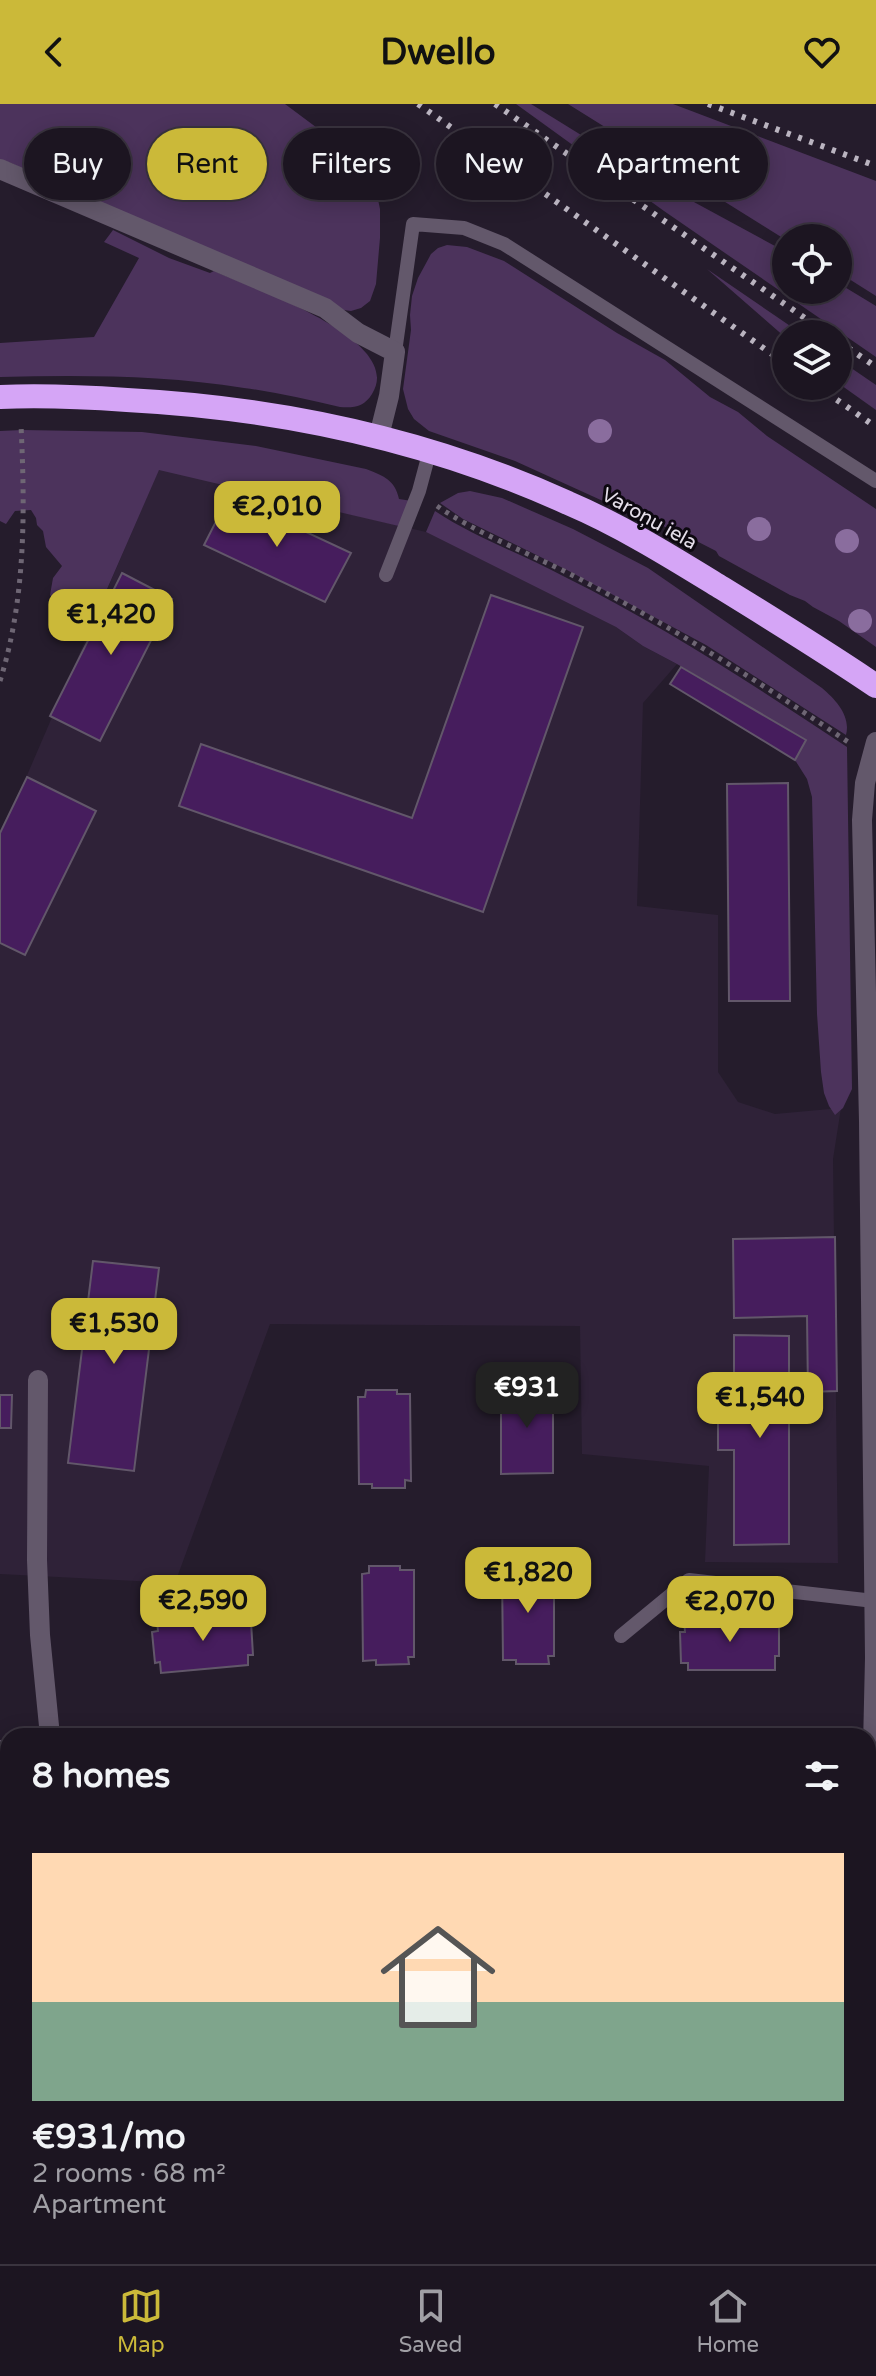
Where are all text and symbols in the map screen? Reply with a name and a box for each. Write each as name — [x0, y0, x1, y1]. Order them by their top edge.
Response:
icon: back — [32, 30, 76, 74]
icon: heart — [800, 30, 844, 74]
text: Dwello — [380, 31, 496, 74]
chip: Buy — [24, 128, 131, 200]
chip: Rent — [147, 128, 267, 200]
chip: Filters — [283, 128, 420, 200]
chip: New — [436, 128, 552, 200]
chip: Apartment — [568, 128, 768, 200]
map controls — [772, 224, 852, 400]
button: locate — [772, 224, 852, 304]
button: layers — [772, 320, 852, 400]
pin: €2,010 — [212, 481, 342, 549]
street label: Varoņu iela — [597, 483, 701, 555]
text: €2,010 — [232, 491, 322, 522]
pin: €1,420 — [46, 589, 176, 657]
text: €1,420 — [66, 599, 156, 630]
pin: €1,530 — [49, 1298, 179, 1366]
text: €1,530 — [69, 1308, 159, 1339]
pin: €931 — [480, 1362, 574, 1430]
text: €931 — [494, 1372, 560, 1403]
pin: €1,540 — [695, 1372, 825, 1440]
text: €1,540 — [715, 1382, 805, 1413]
pin: €1,820 — [463, 1547, 593, 1615]
text: €1,820 — [483, 1557, 573, 1588]
pin: €2,590 — [138, 1575, 268, 1643]
pin: €2,070 — [665, 1576, 795, 1644]
text: €2,590 — [158, 1585, 248, 1616]
text: €2,070 — [685, 1586, 775, 1617]
icon: filters — [800, 1754, 844, 1798]
text: 8 homes — [32, 1756, 170, 1797]
icon: home — [366, 1905, 510, 2049]
text: €931/mo — [32, 2117, 186, 2158]
text: 2 rooms · 68 m² — [32, 2158, 226, 2189]
text: Apartment — [32, 2189, 166, 2220]
tab: Map — [117, 2284, 165, 2358]
tab: Saved — [399, 2284, 462, 2358]
tab: Home — [697, 2284, 759, 2358]

